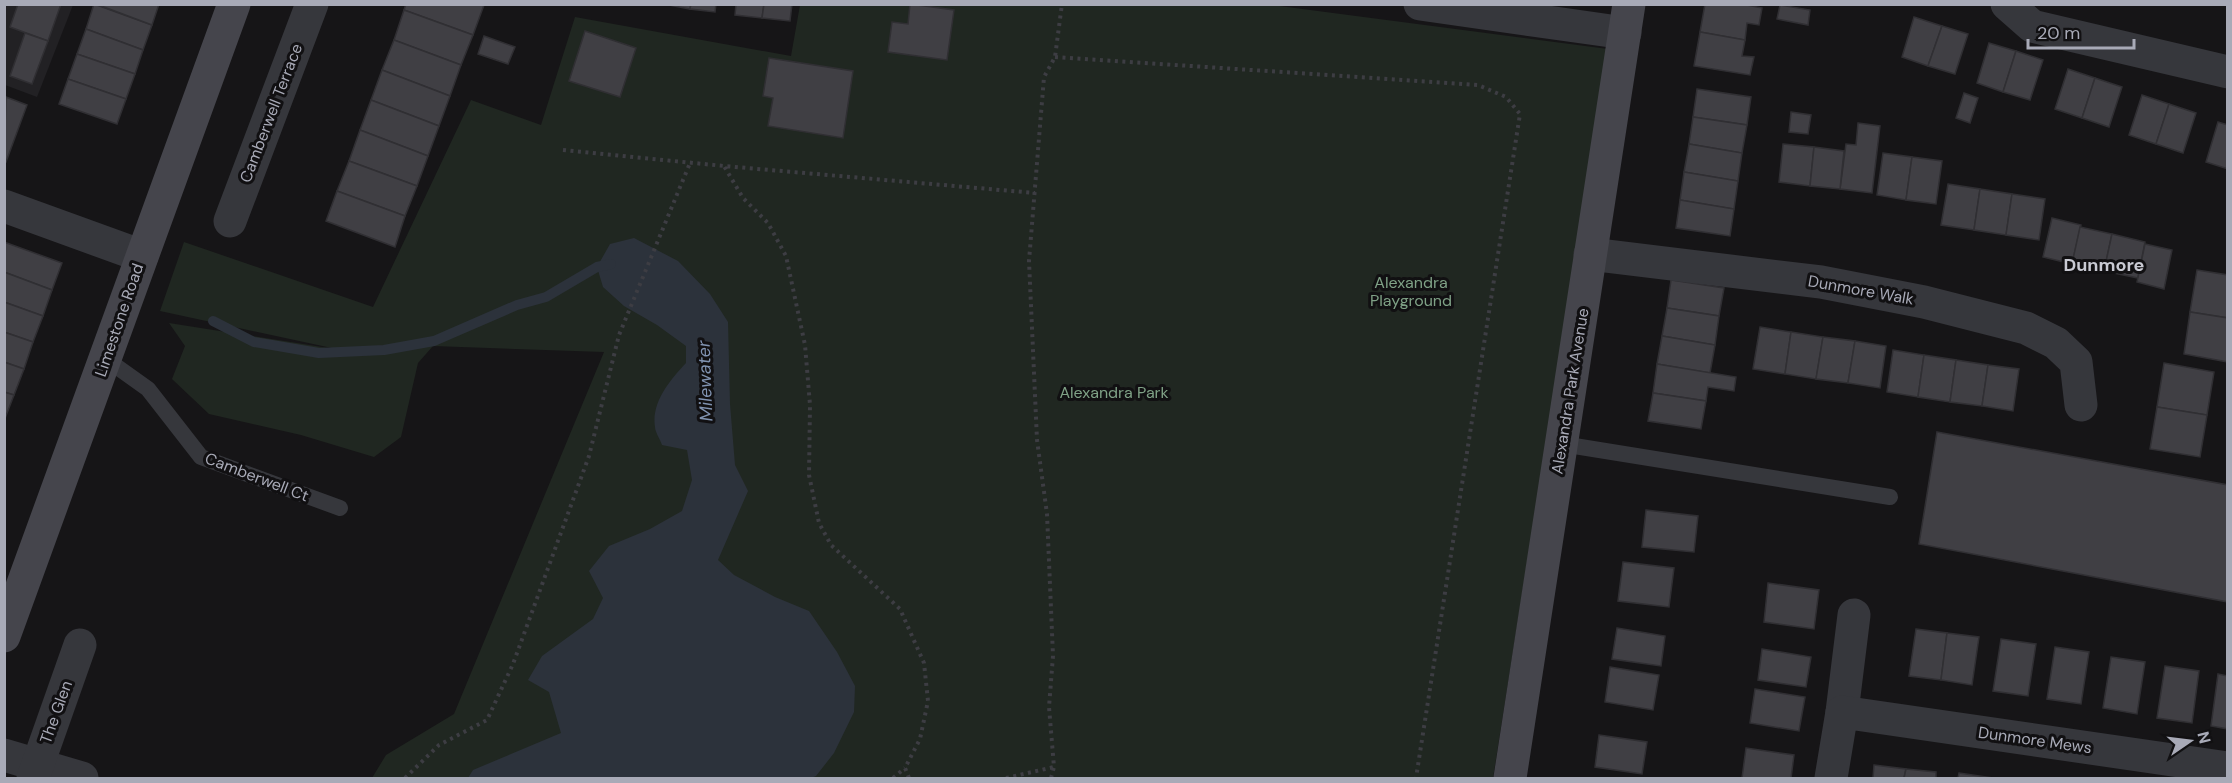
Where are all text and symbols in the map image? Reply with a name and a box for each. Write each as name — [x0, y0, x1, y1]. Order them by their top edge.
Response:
scale bar — [2028, 12, 2134, 50]
text: 20 m — [2037, 21, 2080, 45]
street label: Camberwell Terrace — [235, 41, 307, 185]
district label: Dunmore — [2064, 253, 2145, 277]
street label: Limestone Road — [90, 261, 148, 379]
street label: Dunmore Walk — [1806, 270, 1916, 310]
park label: Alexandra Playground — [1370, 272, 1452, 311]
street label: Alexandra Park Avenue — [1547, 306, 1593, 476]
water label: Milewater — [692, 339, 718, 422]
park label: Alexandra Park — [1059, 382, 1169, 403]
street label: Camberwell Ct — [202, 448, 312, 506]
street label: The Glen — [35, 678, 77, 746]
north arrow — [2160, 711, 2220, 771]
street label: Dunmore Mews — [1977, 722, 2093, 758]
text: N — [2192, 729, 2216, 746]

